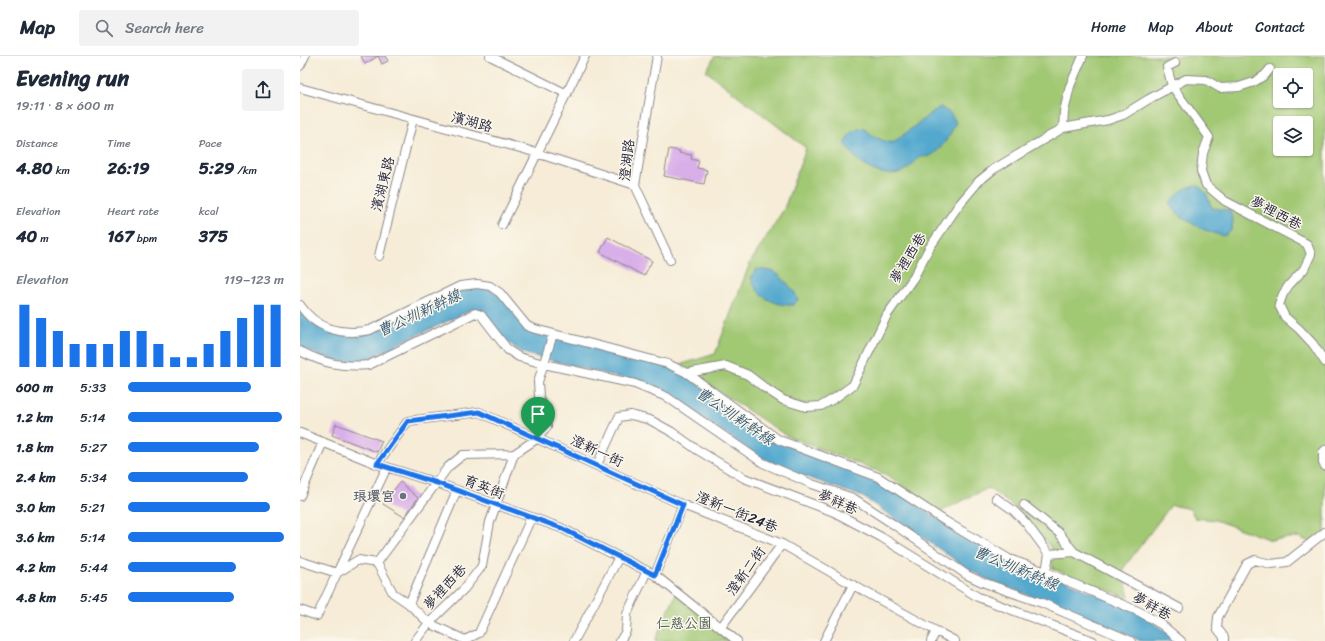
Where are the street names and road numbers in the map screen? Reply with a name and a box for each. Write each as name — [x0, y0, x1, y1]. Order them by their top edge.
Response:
street label: 濱湖路 — [448, 104, 496, 140]
street label: 澄湖路 — [612, 138, 642, 182]
street label: 濱湖東路 — [364, 154, 402, 214]
street label: 夢裡西巷 — [1245, 189, 1307, 238]
street label: 夢裡西巷 — [883, 227, 934, 288]
street label: 澄新一街 — [566, 428, 628, 474]
street label: 育英街 — [460, 468, 508, 506]
street label: 夢祥巷 — [814, 482, 863, 522]
street label: 澄新一街24巷 — [692, 484, 783, 540]
street label: 澄新二街 — [719, 541, 773, 601]
street label: 夢裡西巷 — [417, 557, 474, 616]
street label: 夢祥巷 — [1128, 585, 1177, 628]

